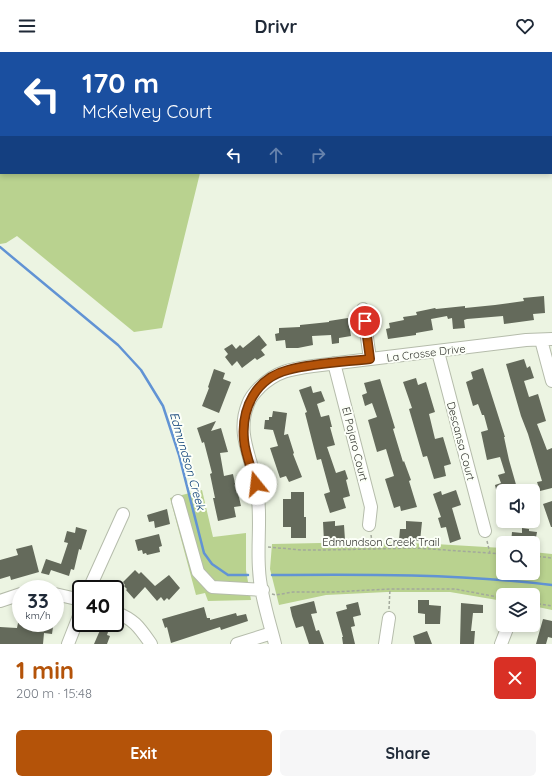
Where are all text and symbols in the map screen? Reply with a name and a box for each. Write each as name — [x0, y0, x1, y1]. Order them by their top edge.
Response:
icon: menu — [16, 15, 38, 37]
text: Drivr — [255, 15, 297, 38]
icon: heart — [514, 15, 536, 37]
text: 170 m — [82, 65, 159, 100]
icon: left — [16, 68, 68, 120]
text: McKelvey Court — [82, 100, 212, 123]
icon: left — [223, 144, 245, 166]
icon: ahead — [265, 144, 287, 166]
icon: right — [307, 144, 329, 166]
pin — [348, 304, 382, 338]
icon: arrive — [354, 310, 376, 332]
street label: La Crosse Drive — [386, 341, 466, 365]
street label: Descansa Court — [444, 400, 478, 482]
street label: El Pajaro Court — [339, 405, 371, 483]
water label: Edmundson Creek — [167, 410, 210, 513]
position arrow — [235, 463, 277, 505]
map controls — [496, 484, 540, 632]
button: sound — [496, 484, 540, 528]
street label: Edmundson Creek Trail — [322, 535, 440, 549]
button: search — [496, 536, 540, 580]
speed limit sign: 40 — [72, 580, 124, 632]
text: 33 — [27, 588, 49, 613]
button: layers — [496, 588, 540, 632]
text: km/h — [25, 609, 51, 622]
text: 1 min — [16, 655, 74, 685]
button: close — [494, 657, 536, 699]
text: 200 m · 15:48 — [16, 685, 92, 701]
button: Exit — [16, 730, 272, 776]
button: Share — [280, 730, 536, 776]

